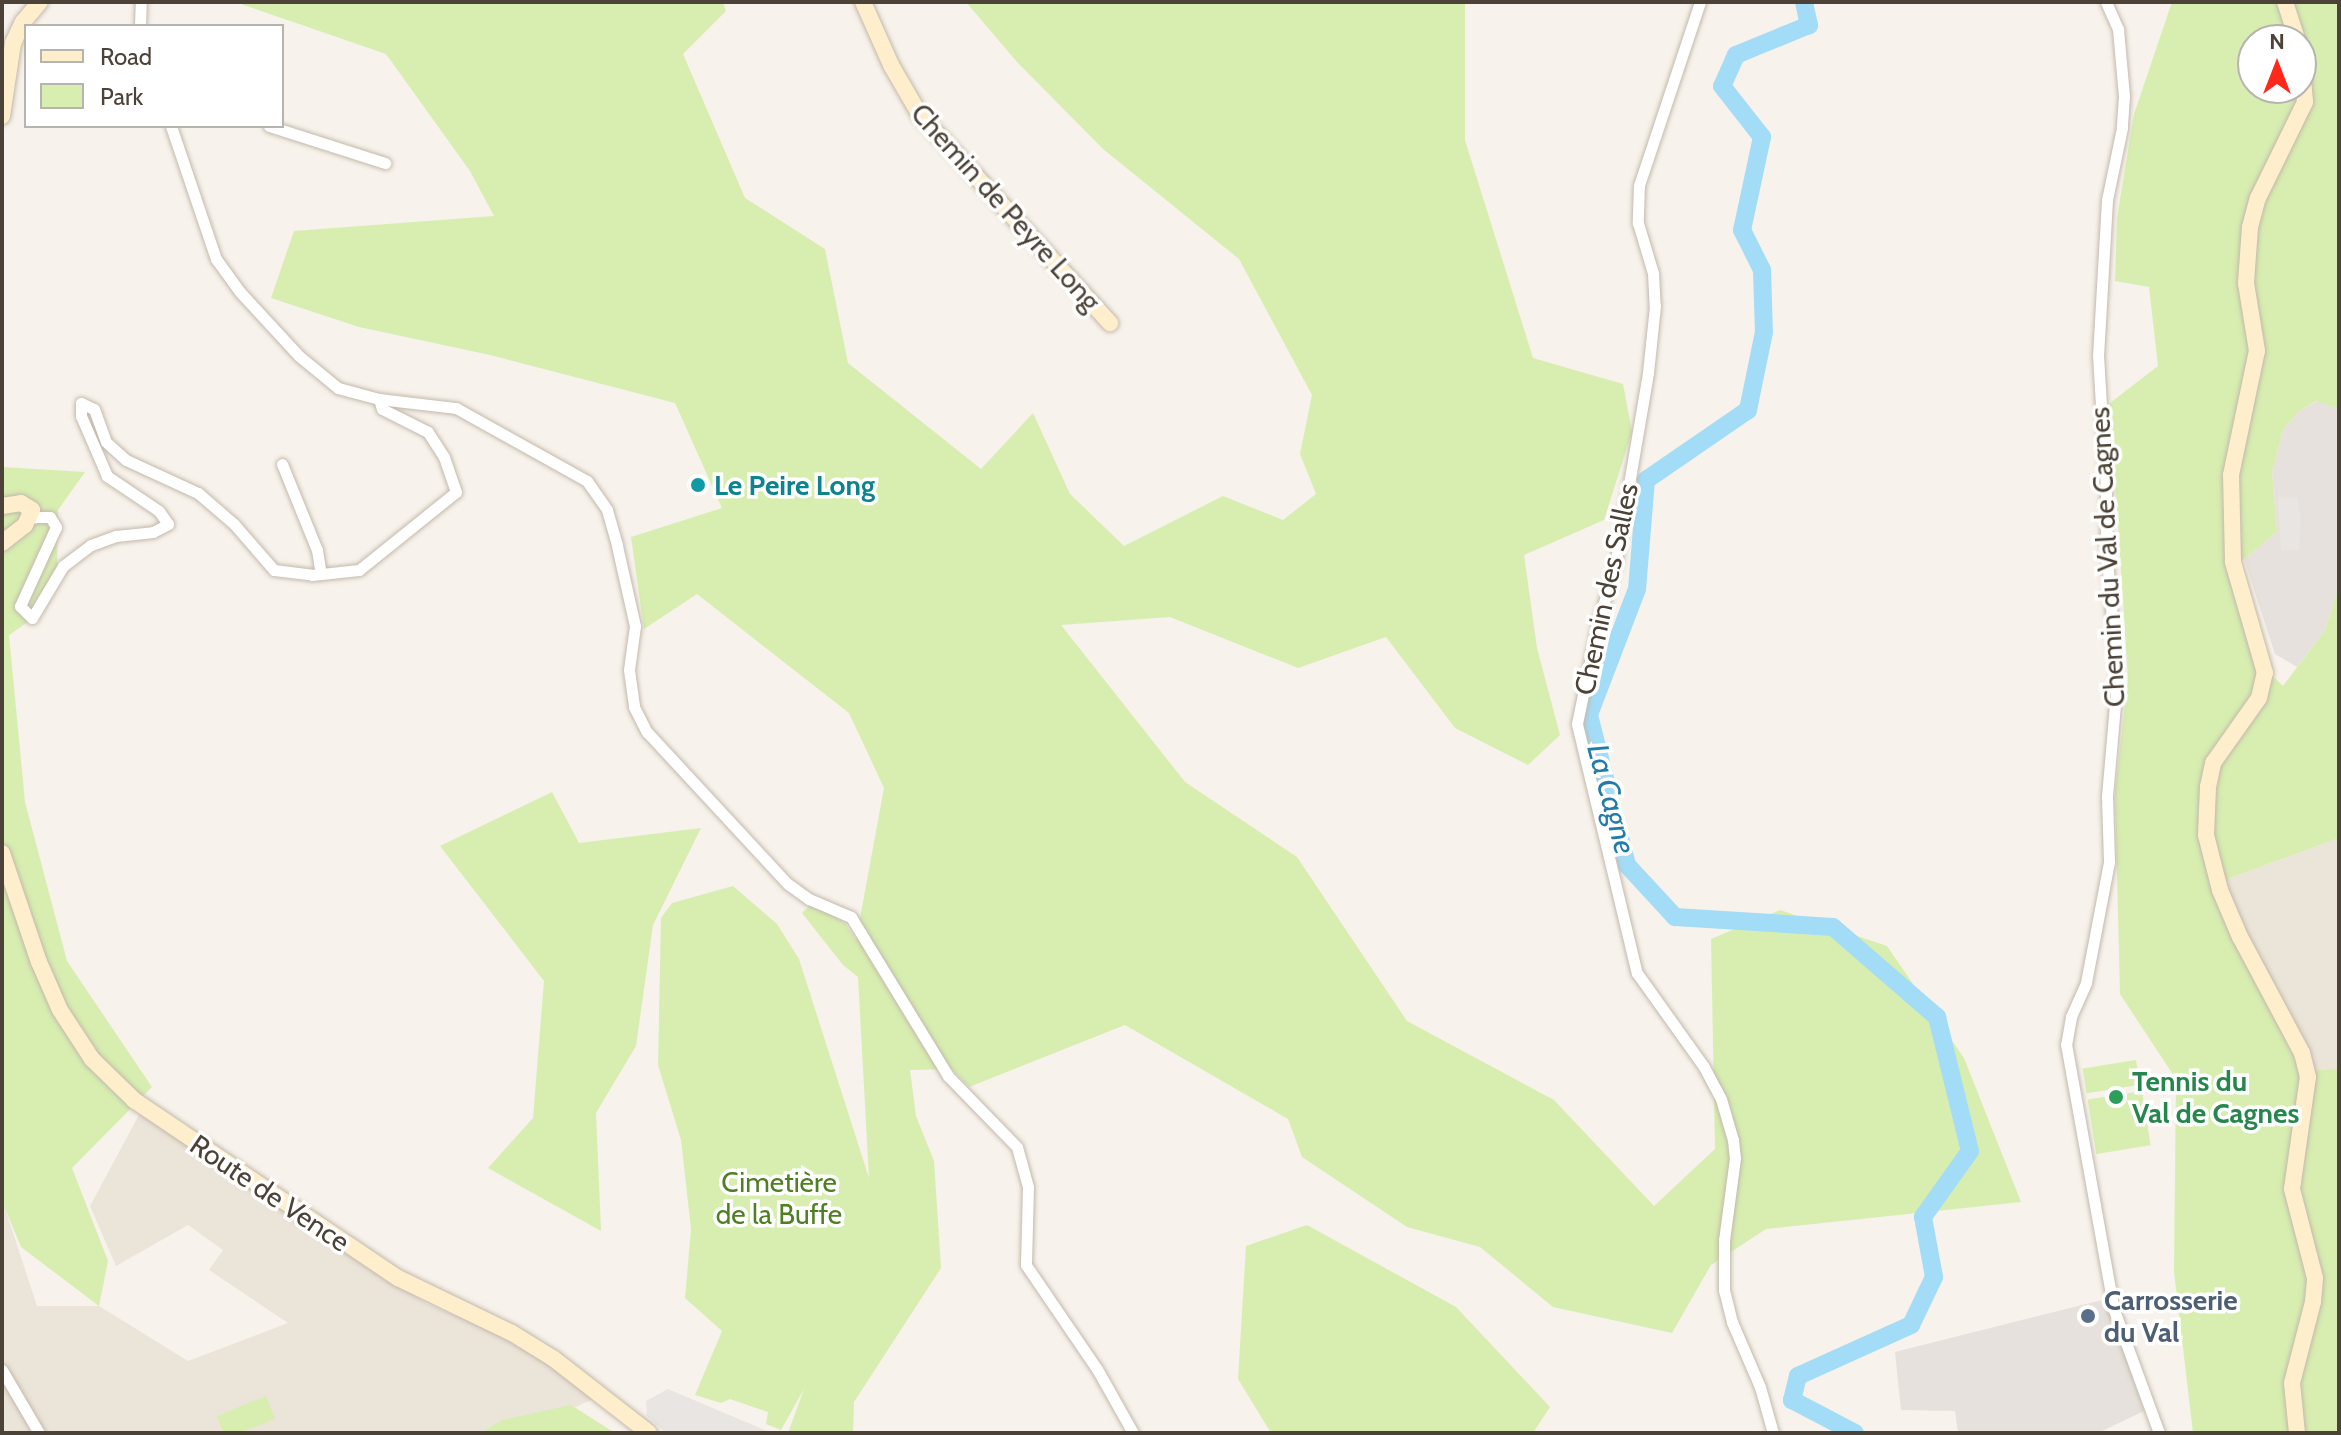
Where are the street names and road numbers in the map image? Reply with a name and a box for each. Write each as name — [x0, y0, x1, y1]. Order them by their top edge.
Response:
street label: Chemin de Peyre Long — [904, 96, 1108, 318]
street label: Chemin du Val de Cagnes — [2082, 406, 2132, 708]
street label: Chemin des Salles — [1567, 480, 1645, 698]
street label: Route de Vence — [184, 1127, 356, 1259]

